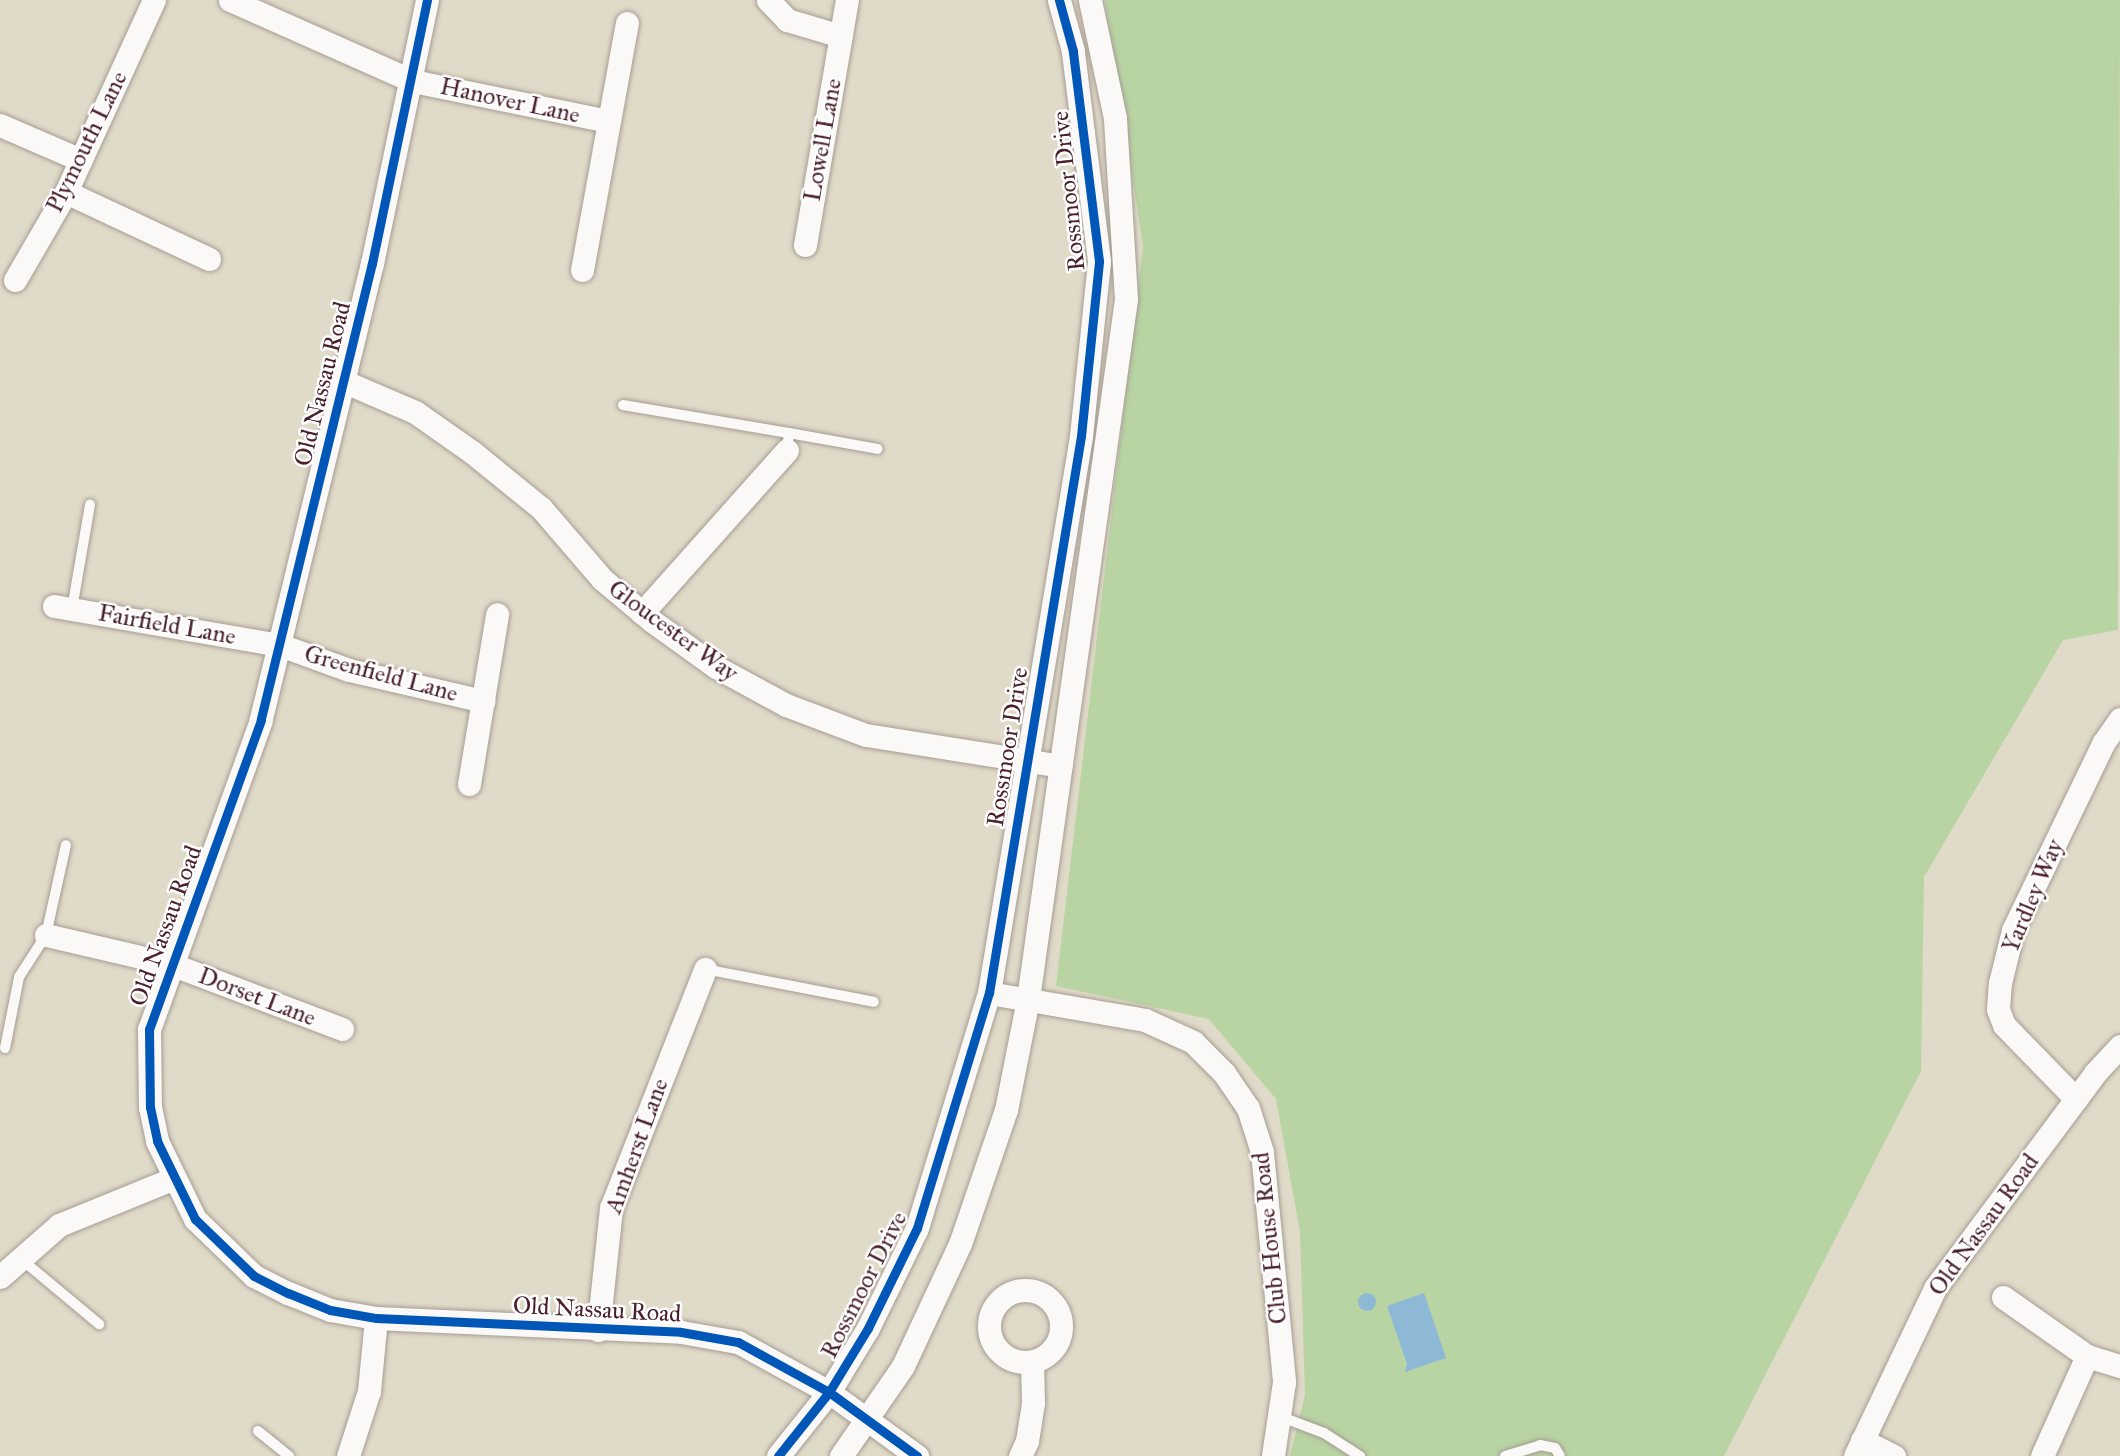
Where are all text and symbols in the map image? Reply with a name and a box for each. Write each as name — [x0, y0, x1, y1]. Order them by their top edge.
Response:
street label: Plymouth Lane — [40, 66, 134, 218]
street label: Hanover Lane — [437, 72, 583, 130]
street label: Lowell Lane — [798, 76, 848, 204]
street label: Rossmoor Drive — [1046, 110, 1092, 272]
street label: Old Nassau Road — [289, 299, 357, 469]
street label: Gloucester Way — [603, 574, 743, 688]
street label: Fairfield Lane — [96, 599, 238, 651]
street label: Greenfield Lane — [301, 640, 461, 708]
street label: Rossmoor Drive — [981, 665, 1035, 829]
street label: Yardley Way — [1996, 835, 2070, 957]
street label: Old Nassau Road — [124, 842, 208, 1010]
street label: Dorset Lane — [194, 961, 320, 1033]
street label: Amherst Lane — [599, 1074, 675, 1218]
street label: Old Nassau Road — [1923, 1148, 2045, 1302]
street label: Club House Road — [1247, 1151, 1293, 1325]
street label: Rossmoor Drive — [815, 1207, 913, 1363]
street label: Old Nassau Road — [512, 1291, 682, 1329]

